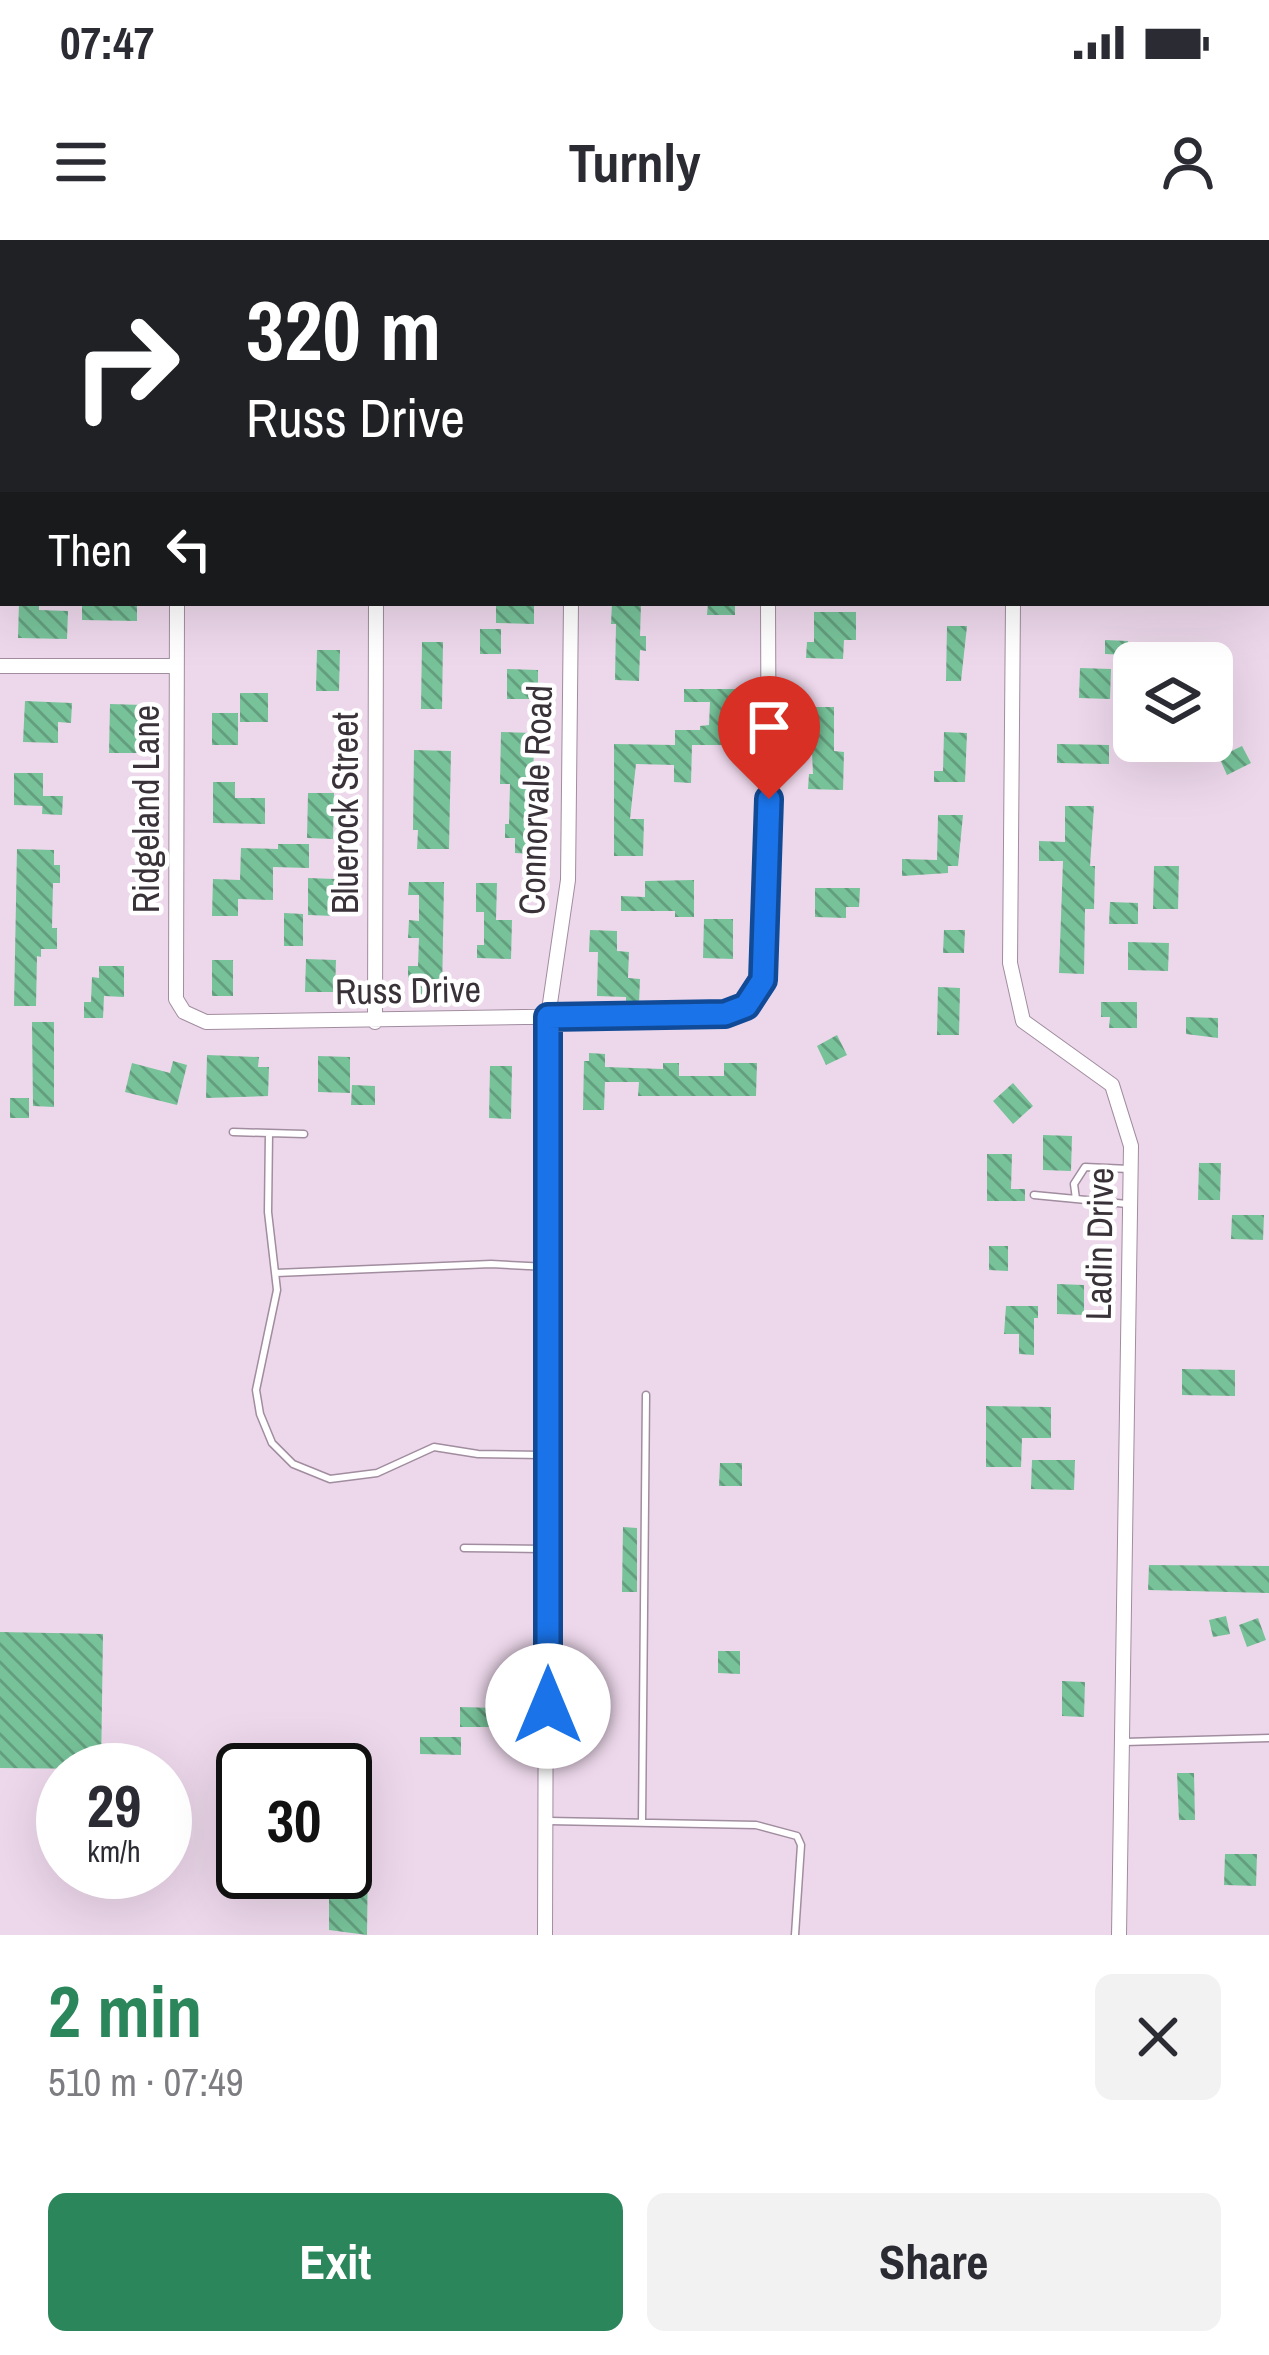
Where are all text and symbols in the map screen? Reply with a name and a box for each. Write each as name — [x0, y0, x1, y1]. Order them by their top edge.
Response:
text: 07:47 — [60, 12, 154, 73]
text: Turnly — [568, 126, 701, 199]
icon: menu — [48, 129, 114, 195]
icon: person — [1155, 129, 1221, 195]
text: 320 m — [246, 273, 441, 386]
icon: right — [48, 288, 204, 444]
text: Russ Drive — [246, 381, 465, 454]
icon: left — [156, 516, 222, 582]
text: Then — [48, 519, 132, 580]
map controls — [1113, 642, 1233, 762]
button: layers — [1113, 642, 1233, 762]
pin — [718, 676, 820, 799]
street label: Connorvale Road — [507, 684, 563, 916]
icon: arrive — [736, 694, 802, 760]
street label: Ridgeland Lane — [122, 705, 170, 913]
street label: Bluerock Street — [321, 712, 369, 914]
street label: Russ Drive — [335, 965, 481, 1015]
street label: Ladin Drive — [1074, 1167, 1124, 1321]
position arrow — [485, 1643, 611, 1769]
speed limit sign: 30 — [216, 1743, 372, 1899]
text: 29 — [87, 1765, 141, 1846]
text: km/h — [87, 1831, 141, 1871]
text: 2 min — [48, 1962, 202, 2059]
button: close — [1095, 1974, 1221, 2100]
text: 510 m · 07:49 — [48, 2056, 244, 2108]
button: Exit — [48, 2193, 623, 2331]
button: Share — [647, 2193, 1221, 2331]

